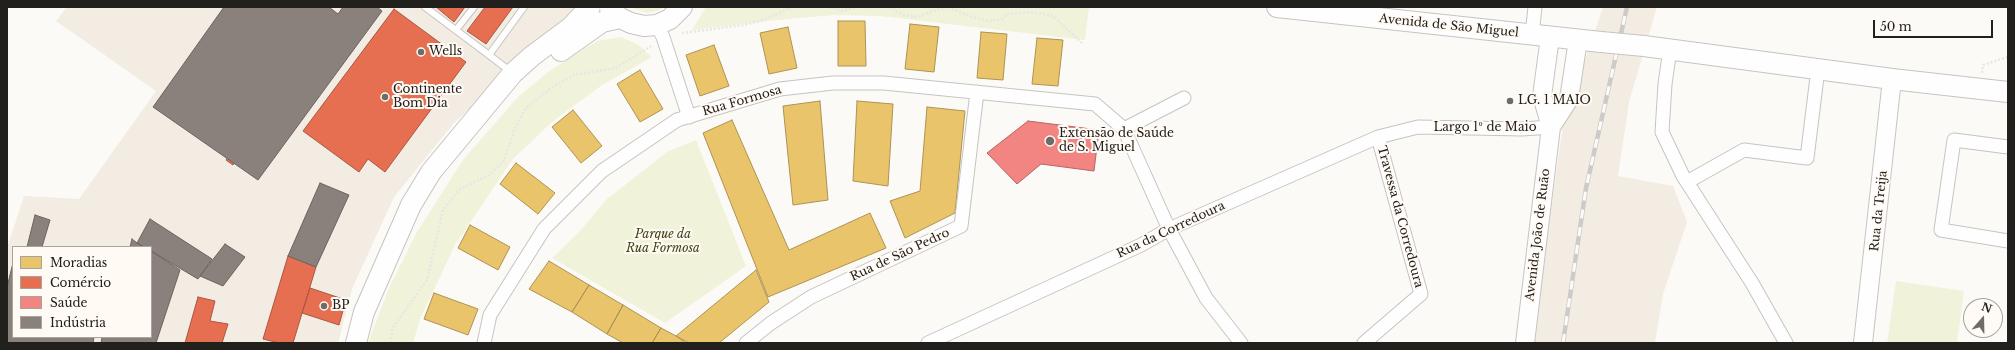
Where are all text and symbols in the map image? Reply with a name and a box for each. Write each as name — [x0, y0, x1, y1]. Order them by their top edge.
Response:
street label: Avenida de São Miguel — [1378, 12, 1520, 40]
scale bar — [1875, 12, 1995, 38]
text: 50 m — [1880, 19, 1912, 34]
place label: Wells — [429, 45, 462, 59]
marker: Wells — [416, 47, 426, 57]
place label: Continente Bom Dia — [393, 83, 462, 111]
street label: Rua Formosa — [701, 83, 783, 119]
marker: Continente Bom Dia — [380, 92, 390, 102]
place label: LG. 1 MAIO — [1518, 94, 1591, 108]
marker: LG. 1 MAIO — [1505, 96, 1515, 106]
street label: Largo 1º de Maio — [1434, 121, 1536, 135]
place label: Extensão de Saúde de S. Miguel — [1059, 127, 1174, 155]
marker: Extensão de Saúde de S. Miguel — [1044, 135, 1056, 147]
street label: Travessa da Corredoura — [1374, 145, 1426, 289]
street label: Avenida João de Ruão — [1523, 168, 1553, 302]
street label: Rua da Treija — [1868, 170, 1890, 252]
street label: Rua da Corredoura — [1115, 199, 1227, 261]
street label: Rua de São Pedro — [848, 226, 952, 284]
park label: Parque da Rua Formosa — [626, 228, 700, 256]
legend — [12, 246, 152, 338]
text: Moradias — [50, 255, 107, 270]
text: Comércio — [50, 275, 111, 290]
text: Saúde — [50, 295, 87, 310]
north arrow — [1963, 298, 2003, 338]
place label: BP — [332, 299, 349, 313]
text: N — [1980, 299, 1994, 316]
marker: BP — [319, 301, 329, 311]
text: Indústria — [50, 315, 106, 330]

